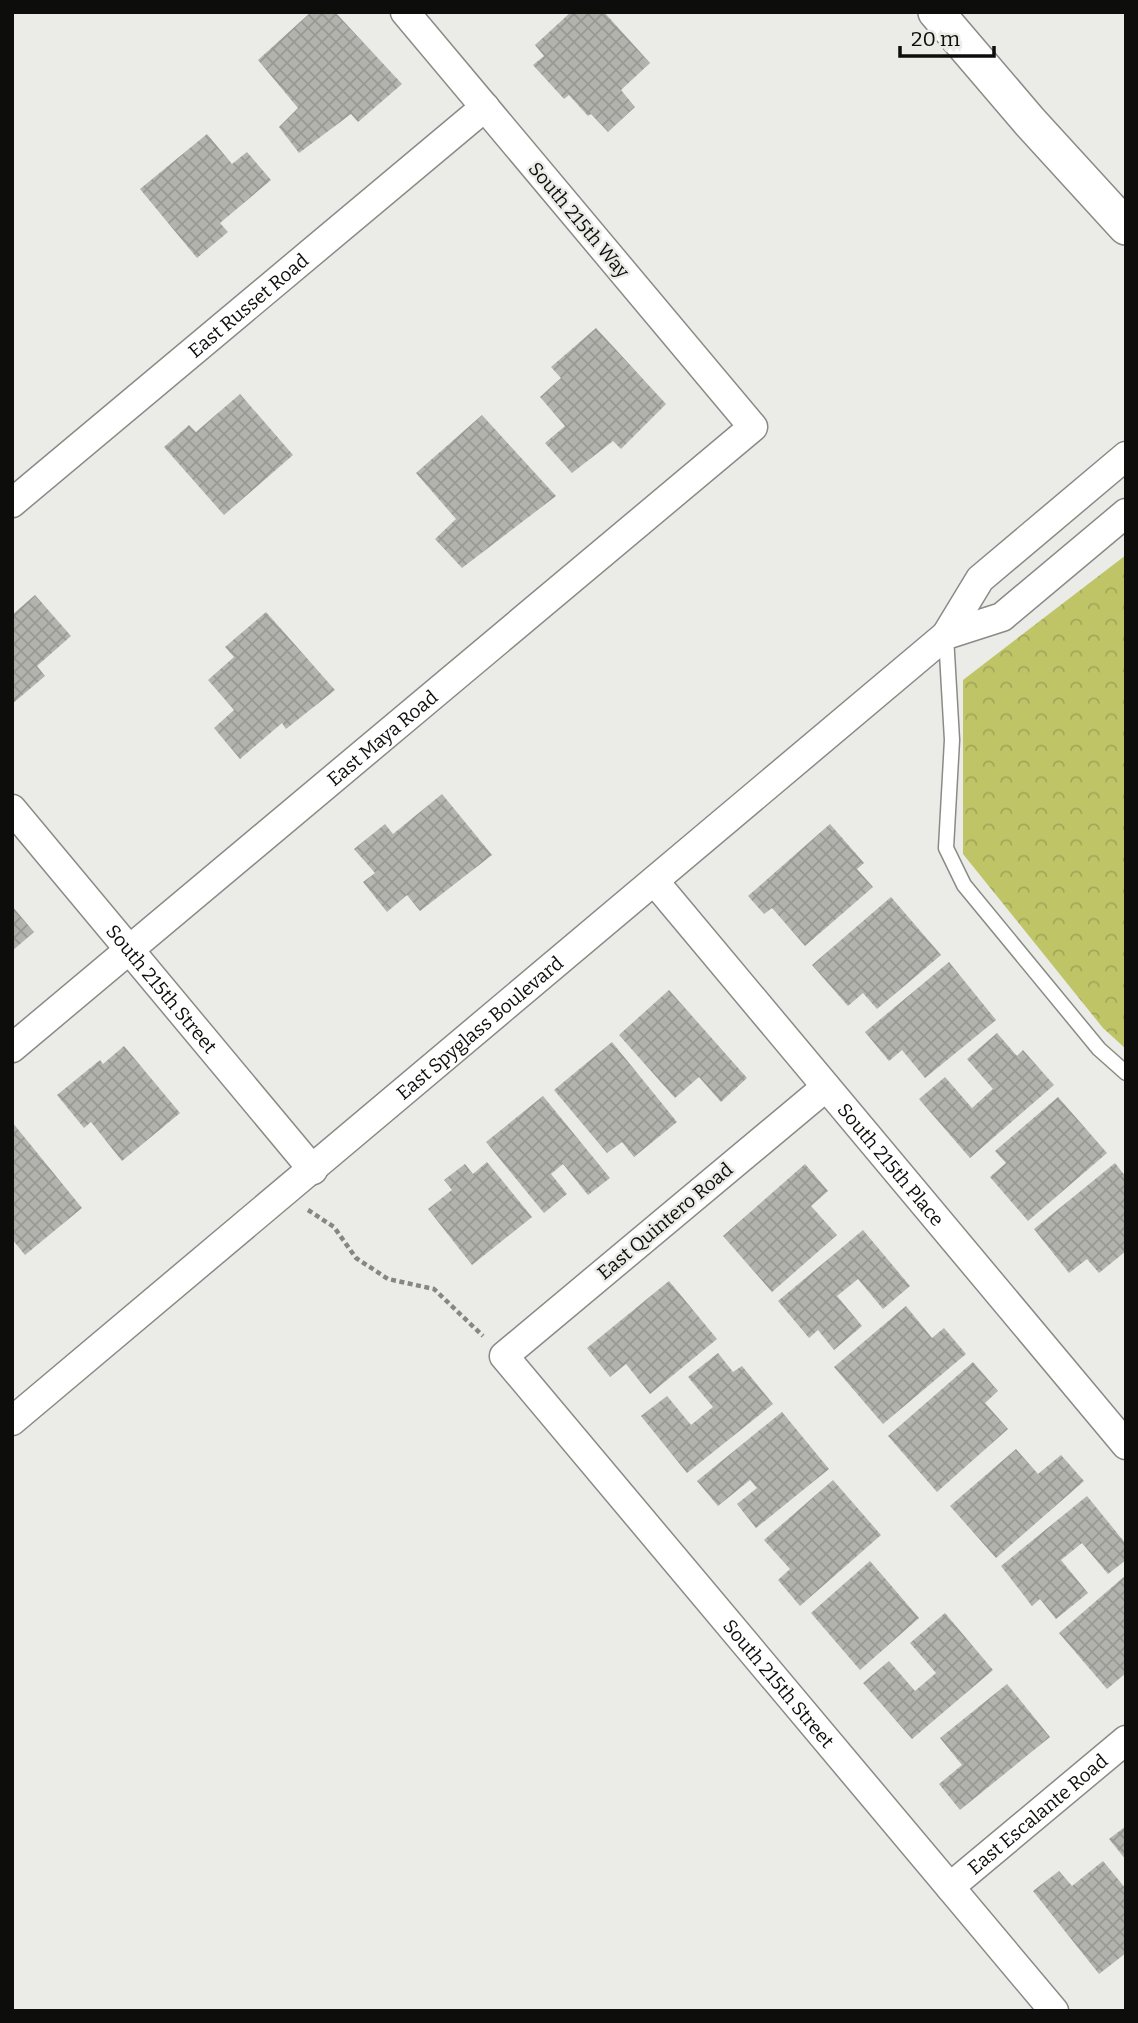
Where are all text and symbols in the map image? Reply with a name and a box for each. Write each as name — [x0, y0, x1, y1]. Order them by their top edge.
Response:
scale bar — [900, 14, 995, 58]
text: 20 m — [911, 26, 960, 52]
street label: South 215th Way — [524, 157, 635, 283]
street label: East Russet Road — [183, 248, 313, 362]
street label: East Maya Road — [322, 685, 442, 790]
street label: South 215th Street — [102, 920, 222, 1058]
street label: East Spyglass Boulevard — [391, 951, 567, 1104]
street label: South 215th Place — [833, 1098, 949, 1230]
street label: East Quintero Road — [593, 1158, 737, 1284]
street label: South 215th Street — [718, 1614, 839, 1752]
street label: East Escalante Road — [963, 1749, 1112, 1879]

